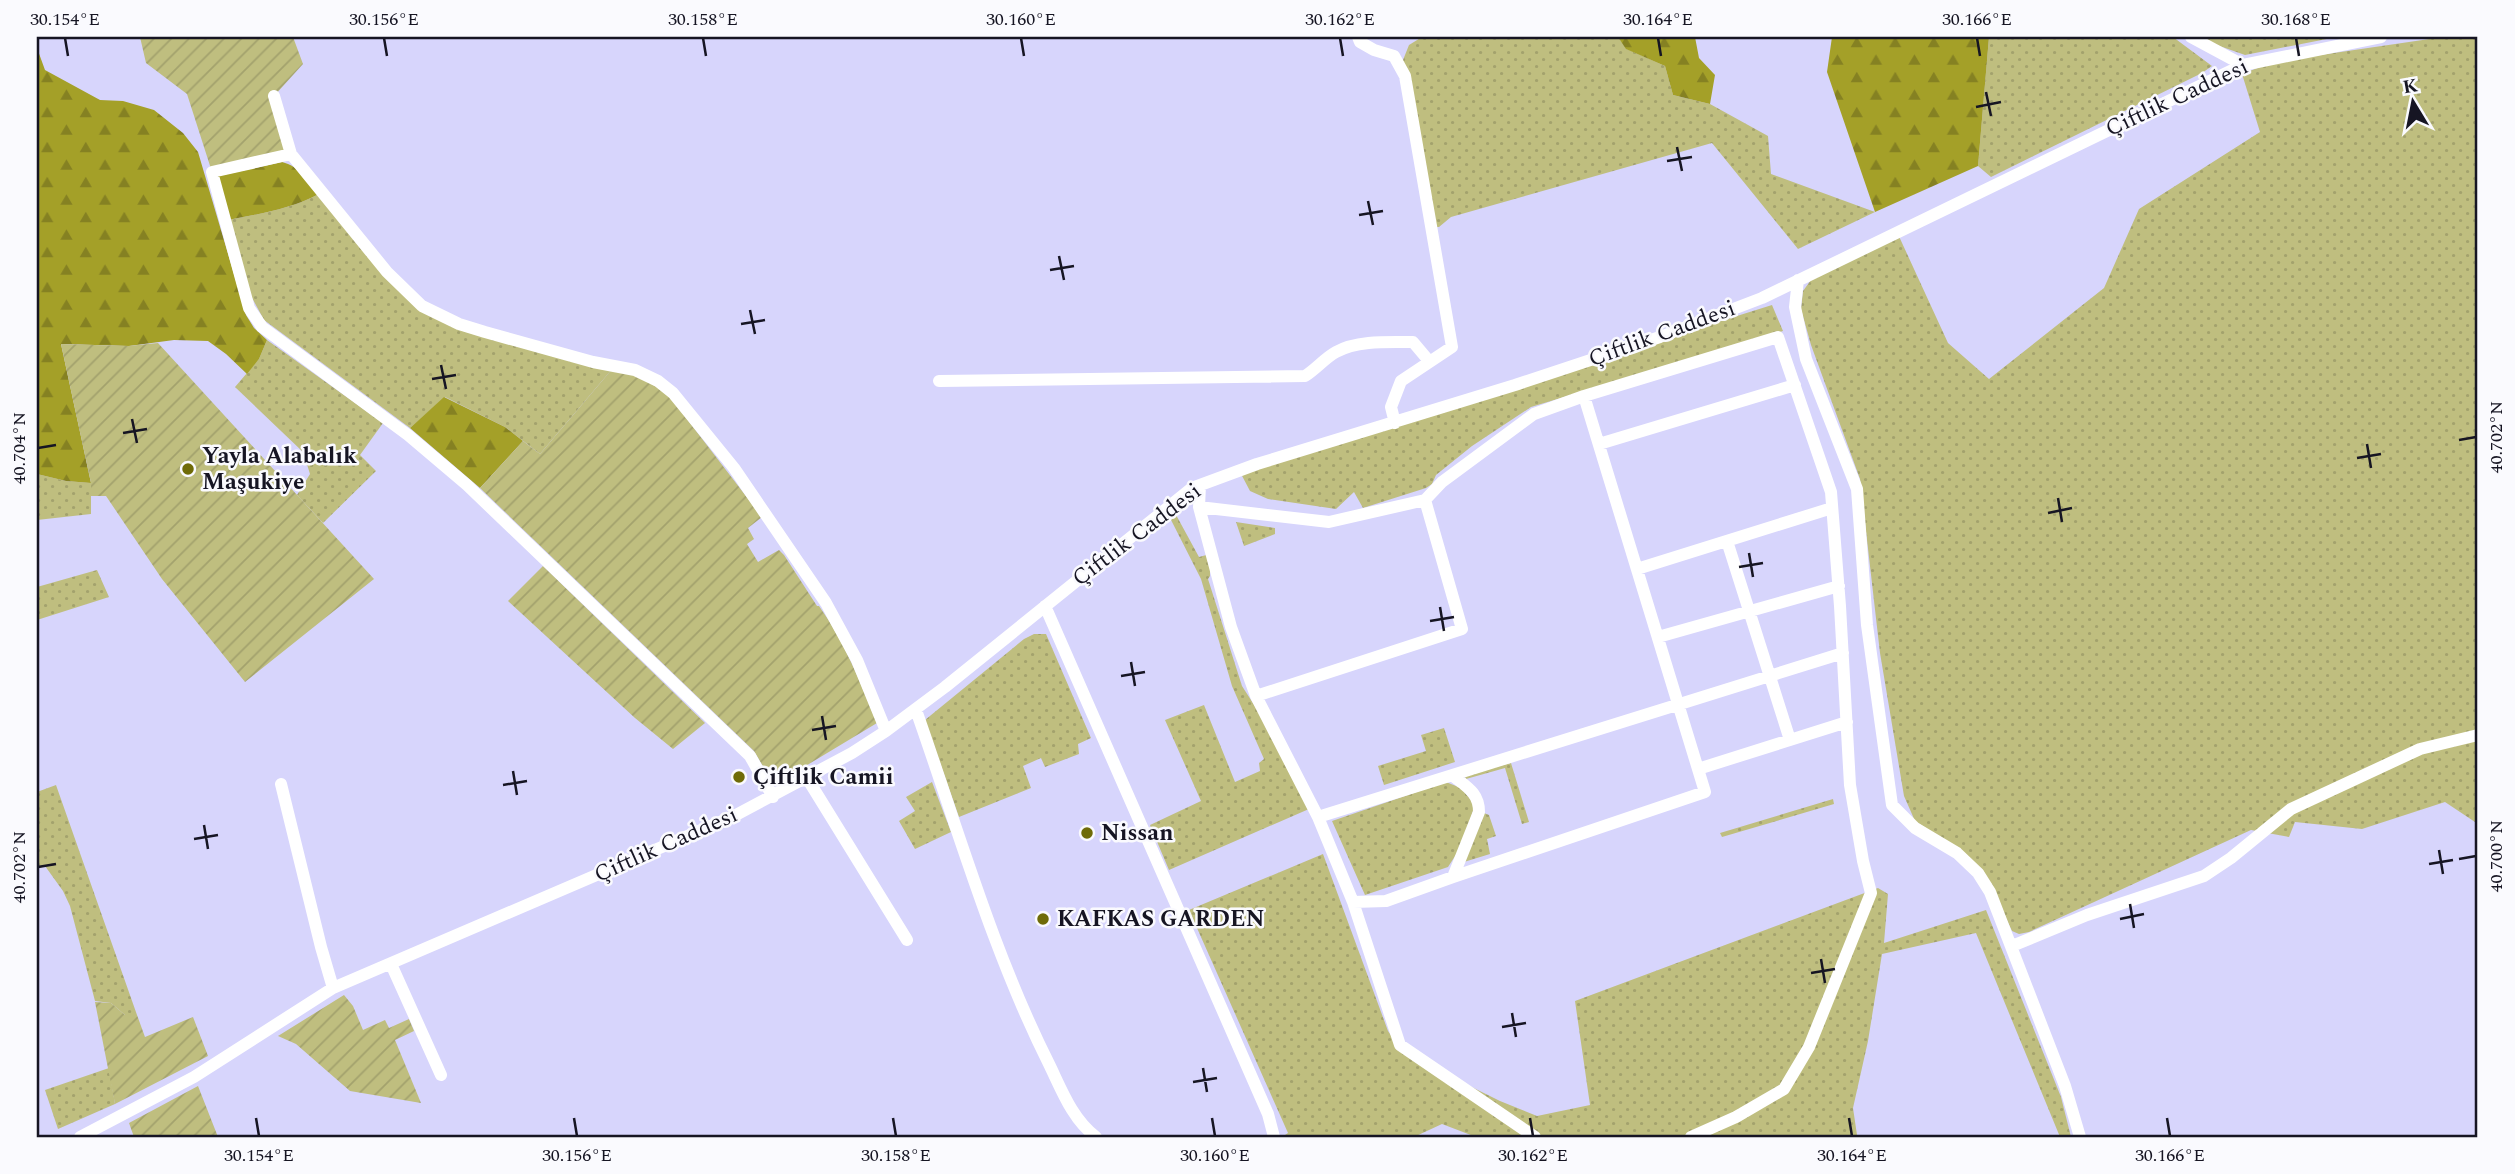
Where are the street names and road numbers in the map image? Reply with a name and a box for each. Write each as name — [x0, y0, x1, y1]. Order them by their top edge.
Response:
street label: Çiftlik Caddesi — [2100, 50, 2254, 146]
street label: Çiftlik Caddesi — [1583, 291, 1741, 377]
street label: Çiftlik Caddesi — [1065, 475, 1209, 595]
street label: Çiftlik Caddesi — [588, 798, 744, 892]

